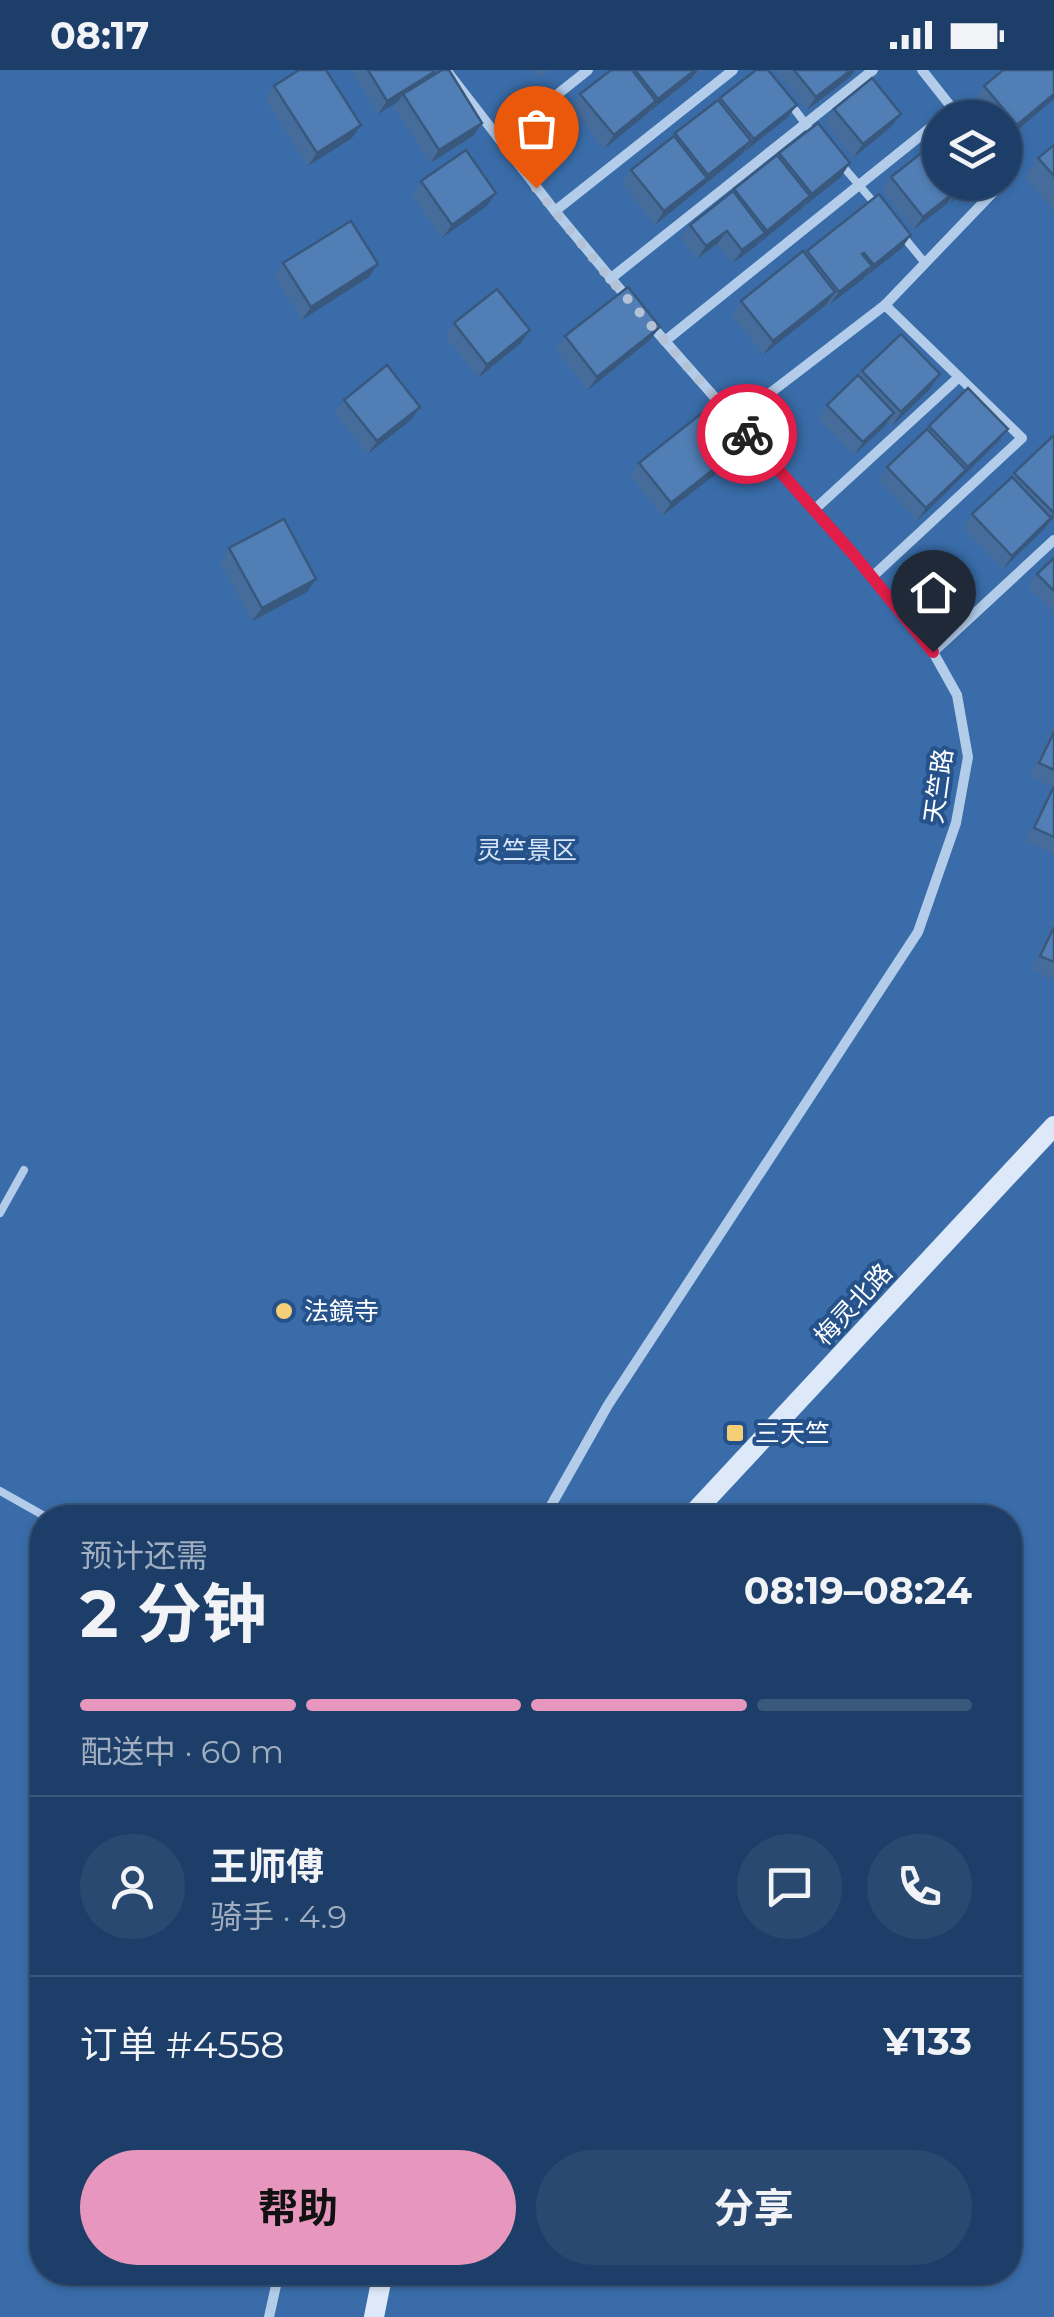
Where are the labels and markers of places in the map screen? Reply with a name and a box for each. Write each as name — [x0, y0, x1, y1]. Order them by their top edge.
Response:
pin — [494, 86, 579, 189]
pin — [891, 550, 976, 653]
place label: 法鏡寺 — [304, 1296, 379, 1326]
marker: 法鏡寺 — [273, 1300, 295, 1322]
place label: 三天竺 — [755, 1418, 830, 1448]
marker: 三天竺 — [724, 1422, 746, 1444]

